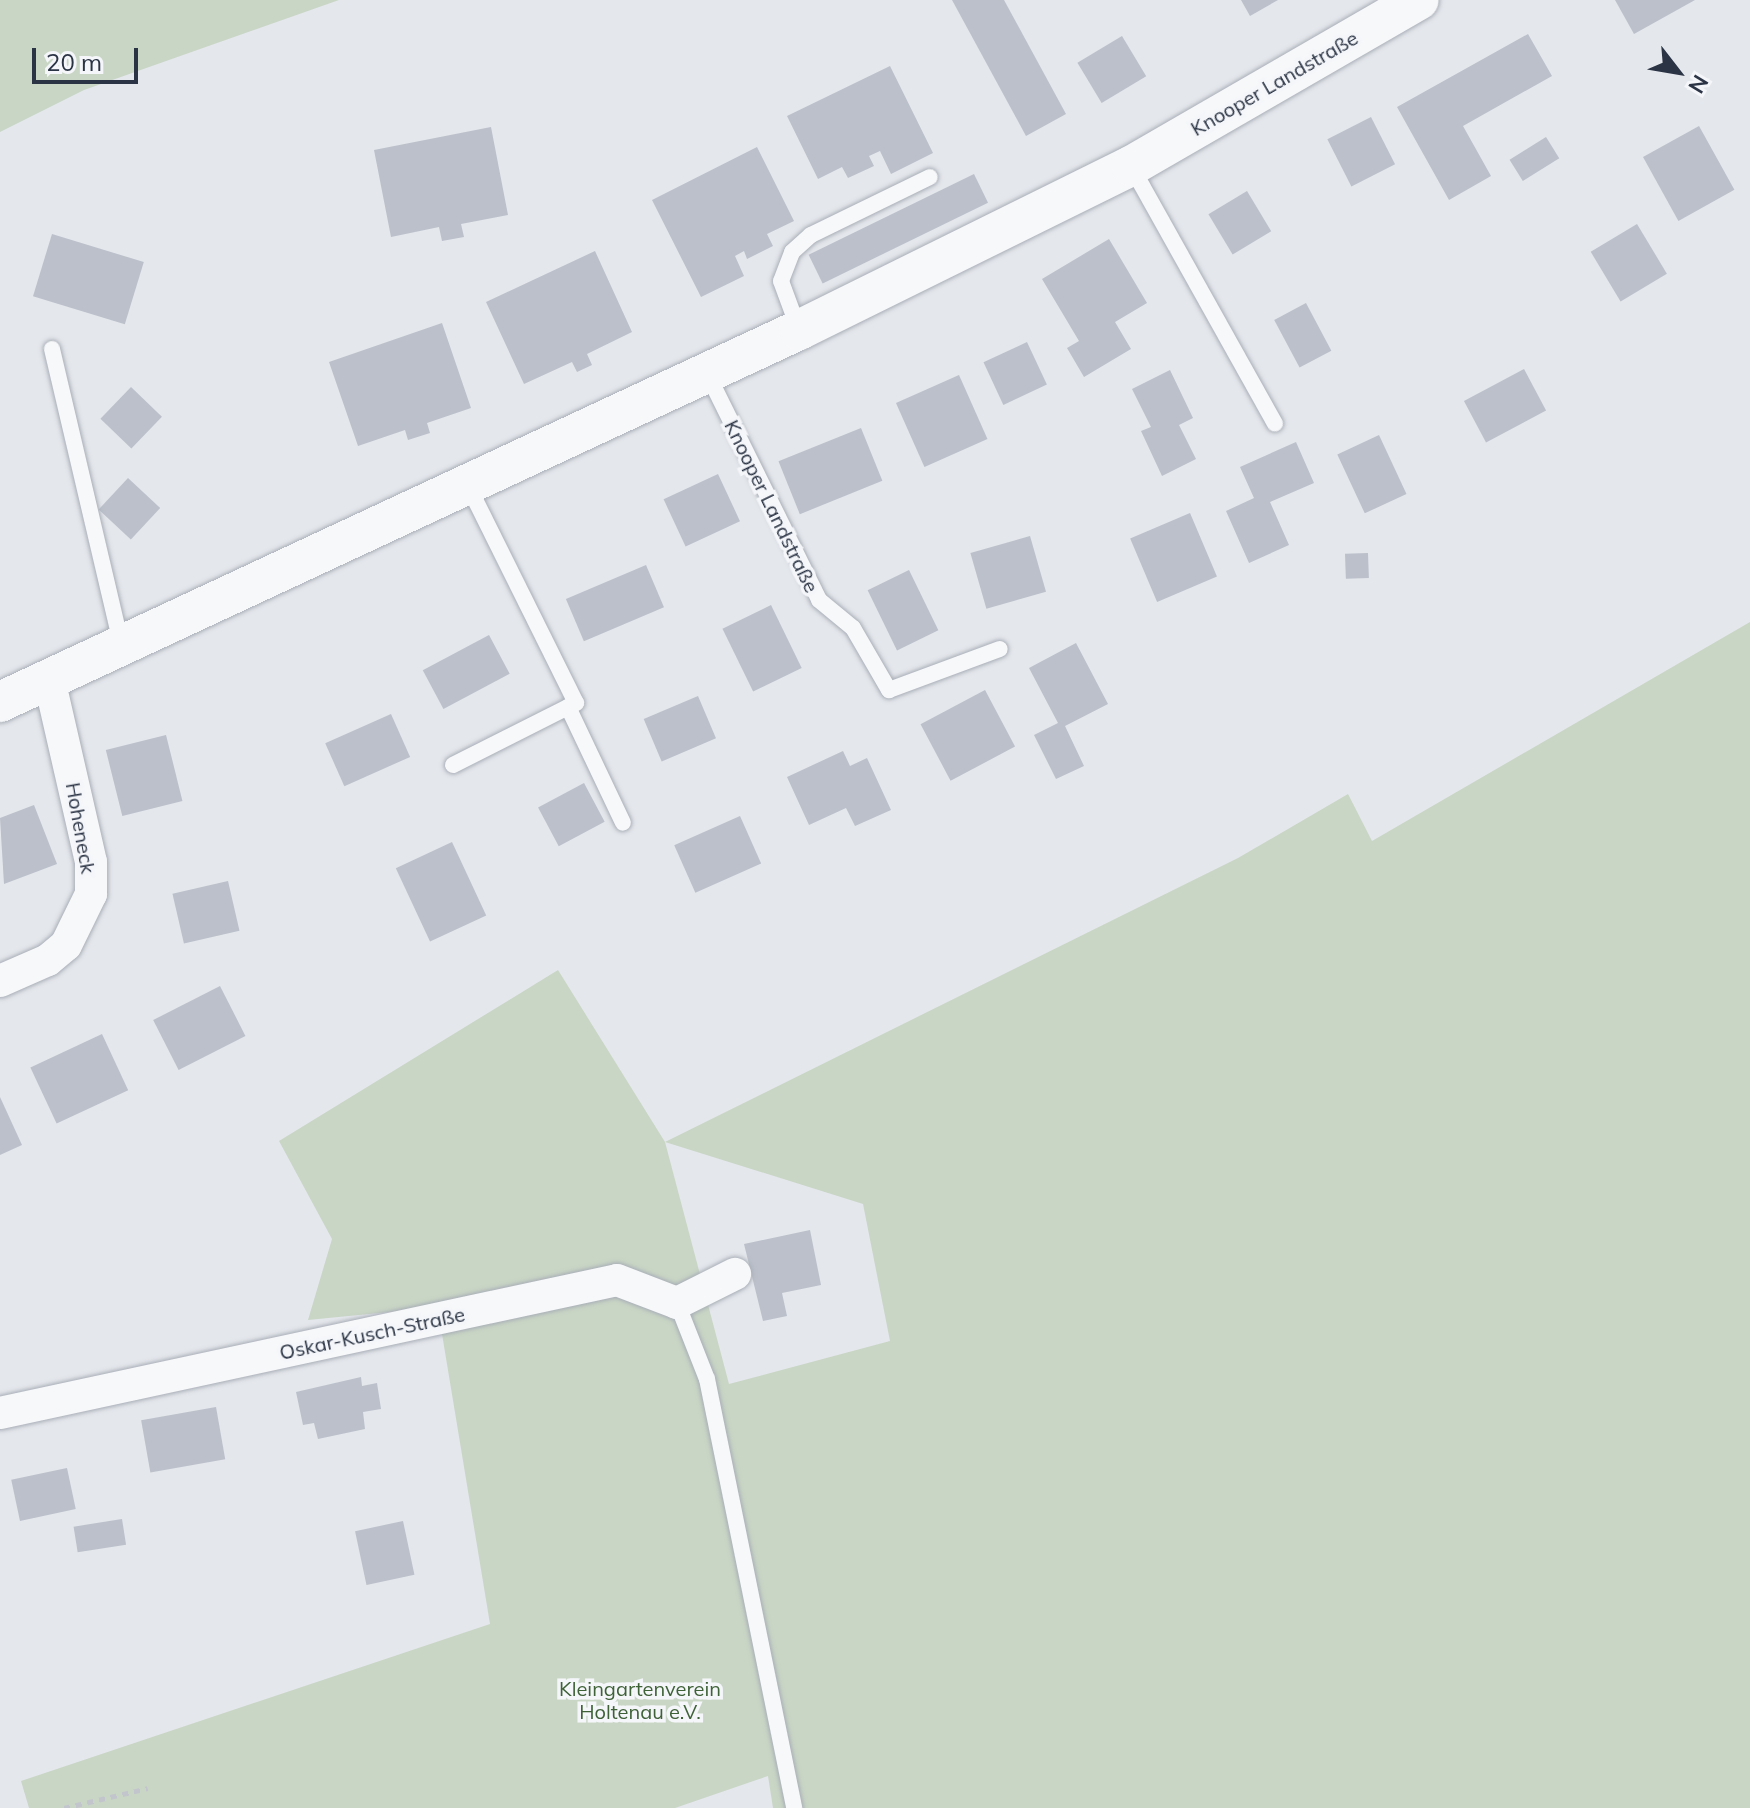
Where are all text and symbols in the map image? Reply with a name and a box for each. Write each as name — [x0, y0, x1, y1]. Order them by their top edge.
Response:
street label: Knooper Landstraße — [1186, 25, 1362, 141]
scale bar — [36, 32, 142, 82]
north arrow — [1638, 32, 1718, 112]
text: 20 m — [46, 47, 102, 77]
text: N — [1682, 70, 1715, 99]
street label: Knooper Landstraße — [720, 416, 824, 596]
street label: Hoheneck — [61, 781, 101, 875]
street label: Oskar-Kusch-Straße — [277, 1302, 467, 1364]
park label: Kleingartenverein Holtenau e.V. — [559, 1676, 721, 1723]

